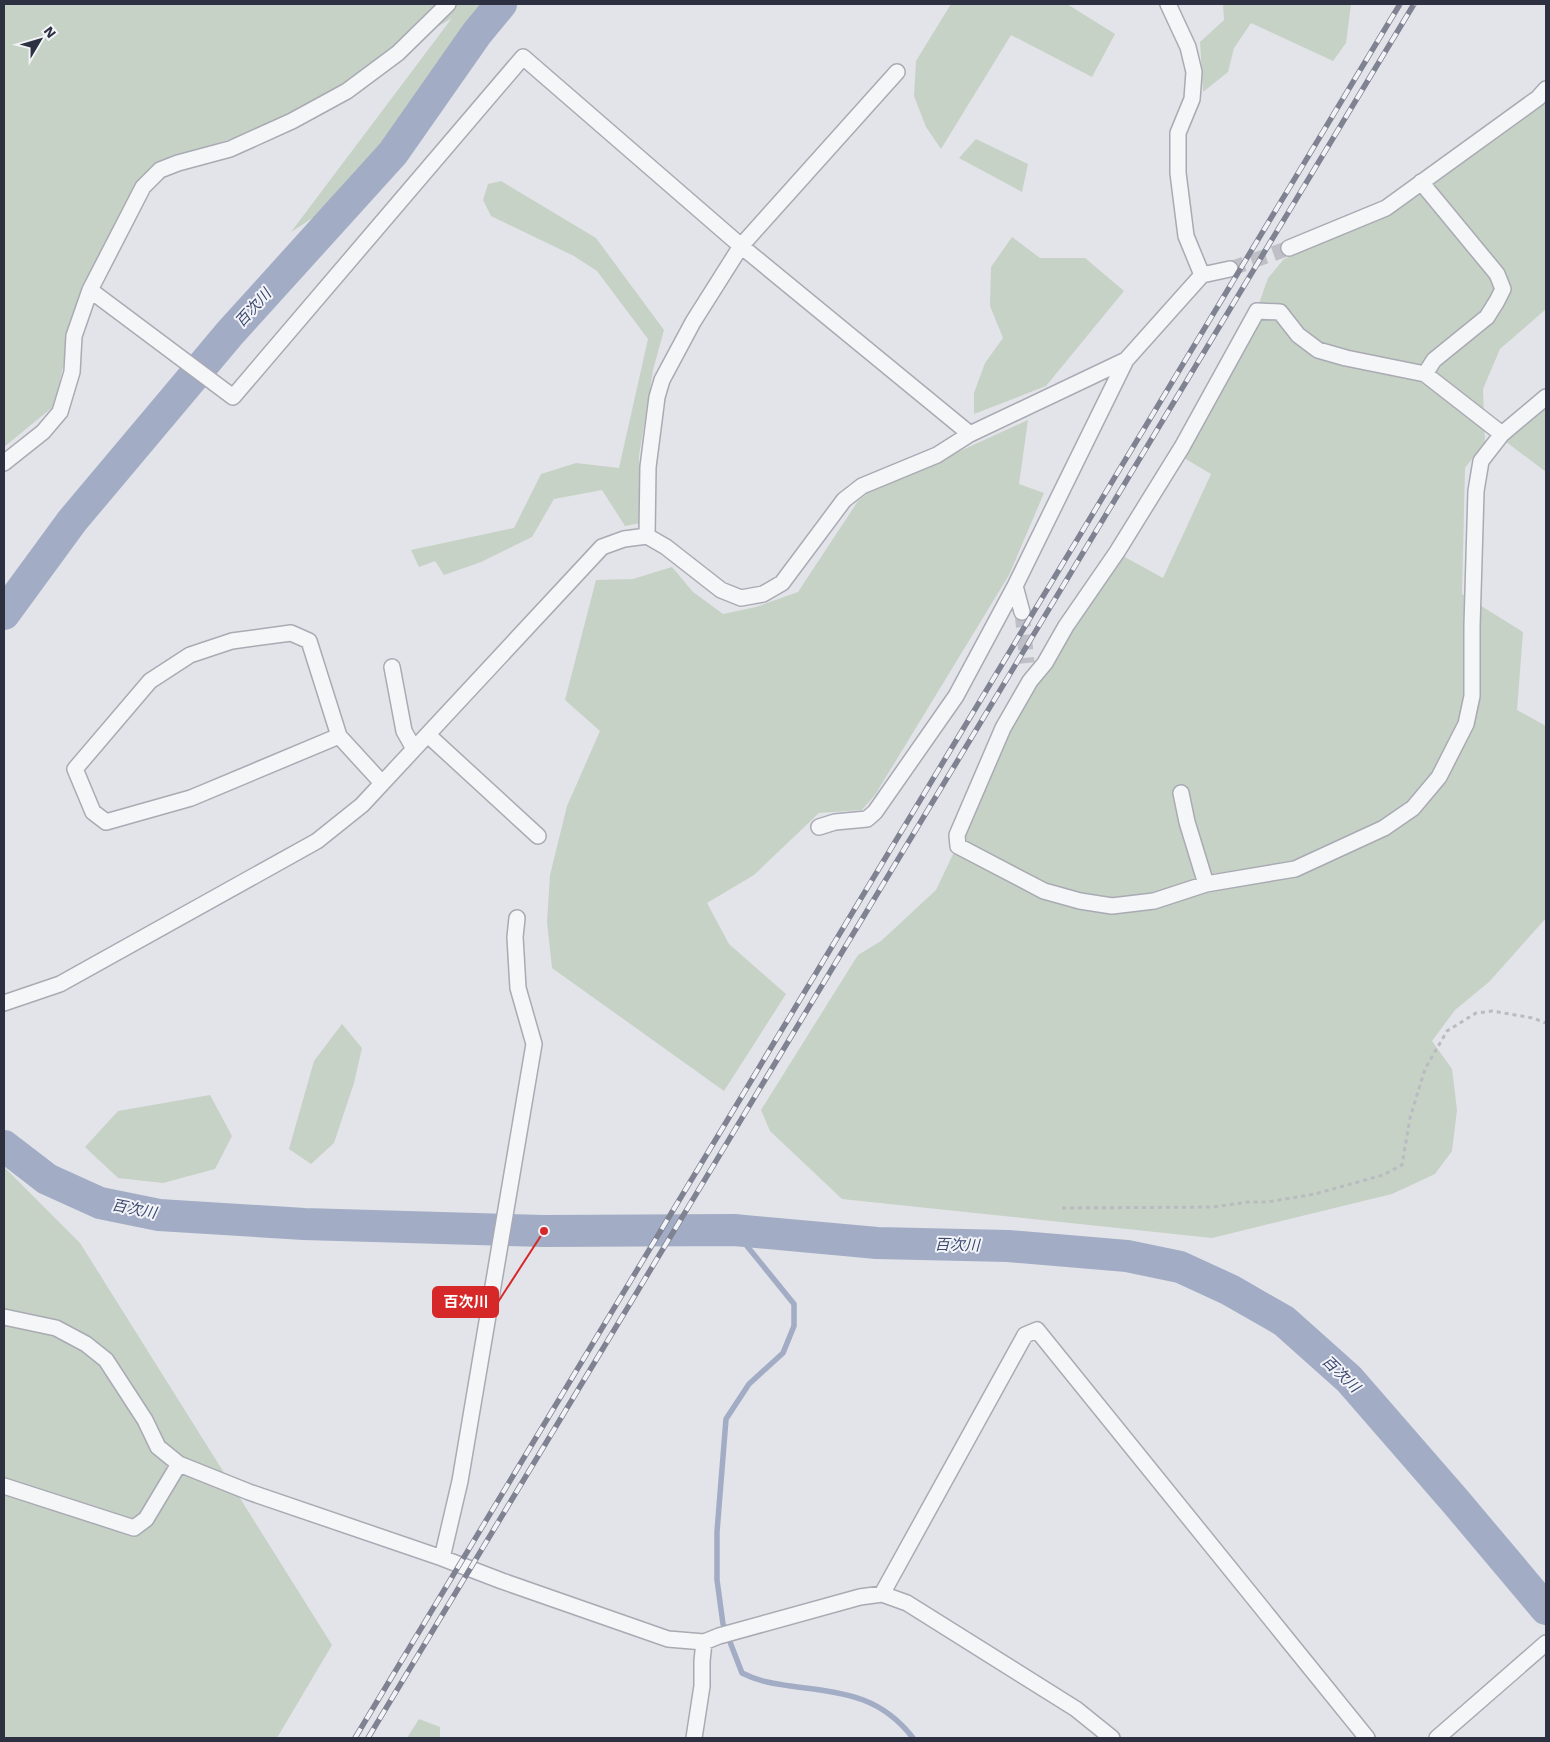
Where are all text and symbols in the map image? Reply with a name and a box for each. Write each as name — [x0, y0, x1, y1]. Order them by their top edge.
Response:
north arrow — [15, 15, 65, 65]
text: N — [41, 23, 60, 41]
water label: 百次川 — [231, 284, 276, 331]
water label: 百次川 — [110, 1196, 160, 1223]
water label: 百次川 — [934, 1236, 982, 1254]
callout: 百次川 — [433, 1287, 498, 1317]
text: 百次川 — [443, 1293, 489, 1311]
water label: 百次川 — [1319, 1352, 1365, 1397]

